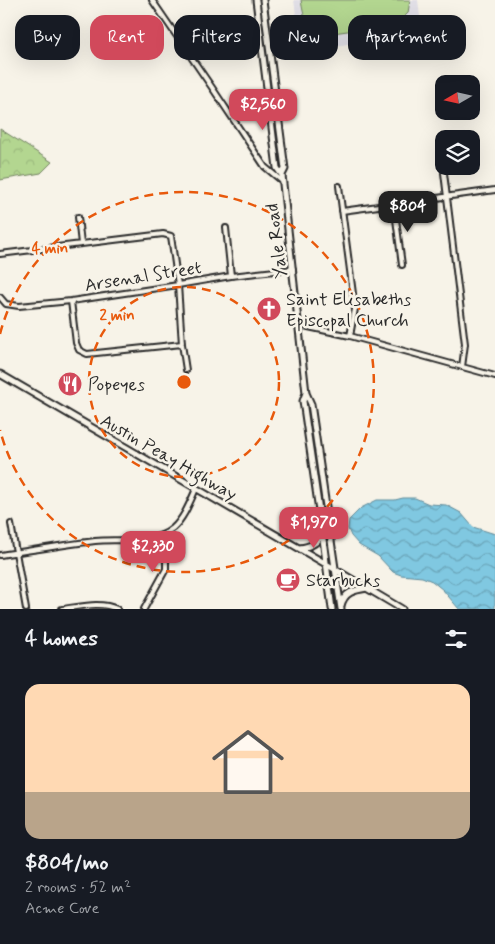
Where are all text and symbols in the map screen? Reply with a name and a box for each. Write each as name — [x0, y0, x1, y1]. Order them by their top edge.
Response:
chip: Buy — [15, 15, 80, 60]
chip: Rent — [90, 15, 164, 60]
chip: Filters — [174, 15, 260, 60]
chip: New — [270, 15, 338, 60]
chip: Apartment — [348, 15, 466, 60]
north arrow — [435, 75, 480, 120]
map controls — [435, 75, 480, 175]
pin: $2,560 — [222, 88, 304, 131]
text: $2,560 — [240, 94, 286, 115]
button: layers — [435, 130, 480, 175]
pin: $804 — [378, 190, 438, 233]
text: $804 — [389, 196, 427, 217]
street label: Yale Road — [260, 202, 294, 280]
text: 4 min — [32, 239, 68, 259]
street label: Arsenal Street — [83, 256, 203, 298]
place label: Saint Elisabeths Episcopal Church — [286, 288, 411, 333]
church icon: Saint Elisabeths Episcopal Church — [256, 296, 282, 322]
text: 2 min — [99, 306, 135, 326]
restaurant icon: Popeyes — [57, 371, 83, 397]
place label: Popeyes — [88, 373, 145, 397]
centre of rings — [175, 373, 193, 391]
street label: Austin Peay Highway — [95, 409, 241, 509]
pin: $1,970 — [273, 506, 355, 549]
text: $1,970 — [290, 512, 338, 533]
pin: $2,330 — [112, 530, 194, 573]
text: $2,330 — [132, 536, 174, 557]
cafe icon: Starbucks — [275, 567, 301, 593]
place label: Starbucks — [306, 569, 380, 593]
text: 4 homes — [25, 625, 98, 653]
icon: filters — [442, 625, 470, 653]
icon: home — [203, 717, 293, 807]
text: $804/mo — [25, 849, 108, 877]
text: 2 rooms · 52 m² — [25, 877, 131, 898]
text: Acme Cove — [25, 898, 99, 919]

